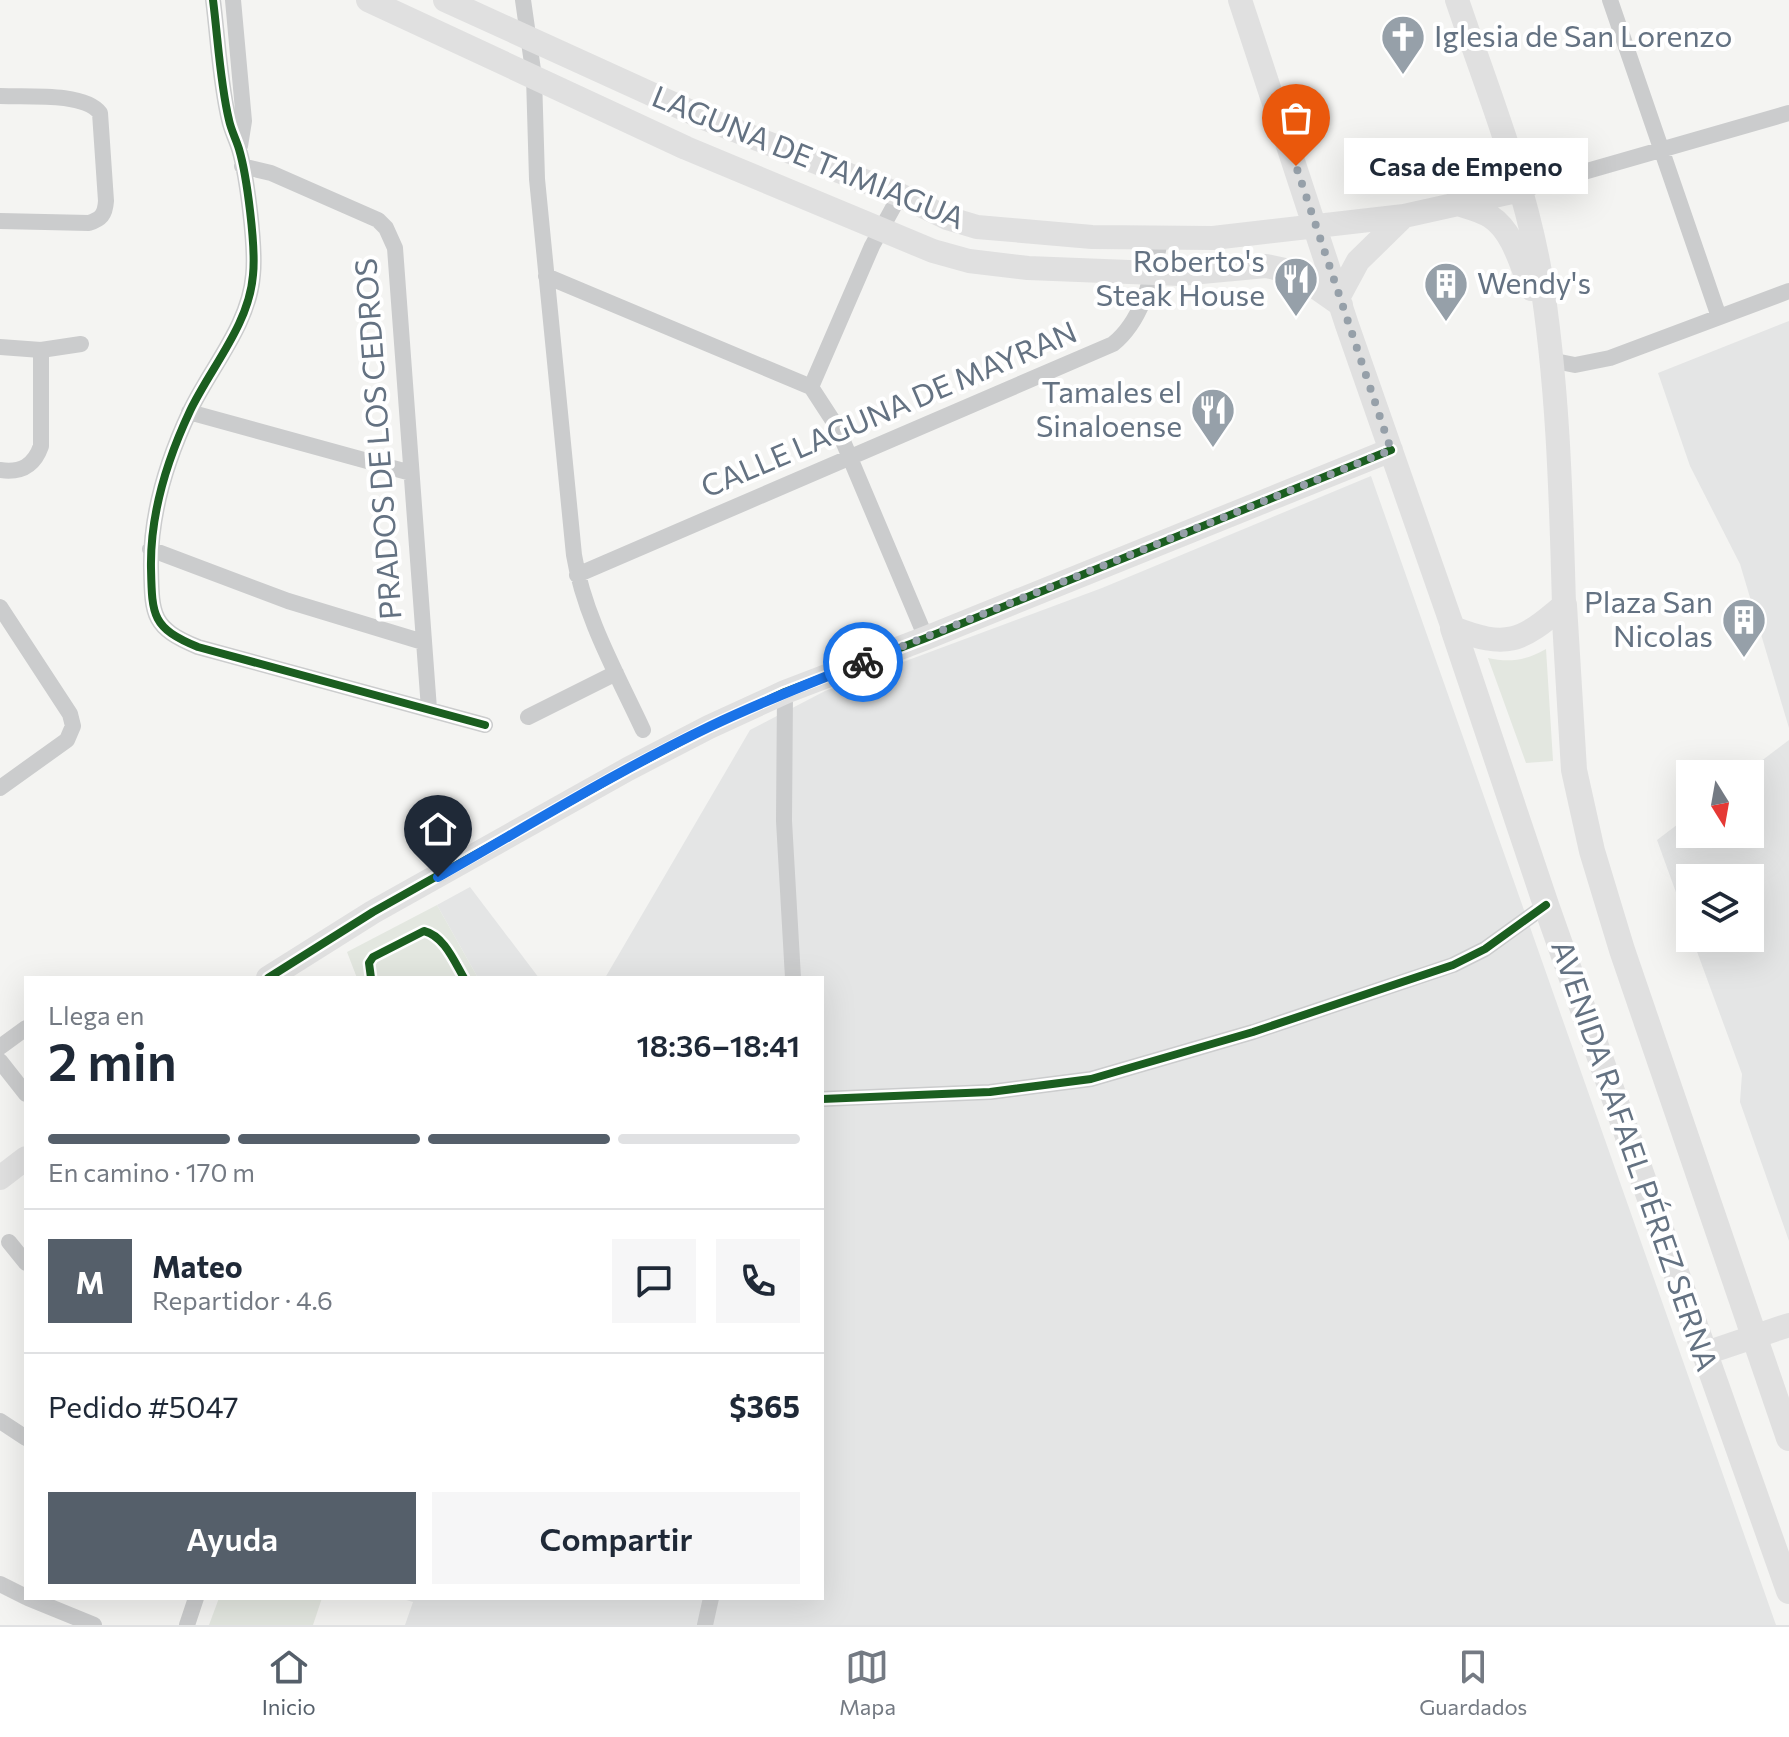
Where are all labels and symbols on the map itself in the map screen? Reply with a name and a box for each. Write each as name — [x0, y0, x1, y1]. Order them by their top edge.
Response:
church icon: Iglesia de San Lorenzo — [1379, 13, 1427, 76]
place label: Iglesia de San Lorenzo — [1434, 16, 1732, 53]
street label: LAGUNA DE TAMIAGUA — [647, 76, 970, 235]
pin — [1262, 84, 1330, 166]
callout: Casa de Empeno — [1344, 138, 1588, 194]
place label: Roberto's Steak House — [1095, 241, 1265, 312]
restaurant icon: Roberto's Steak House — [1272, 255, 1320, 318]
street label: PRADOS DE LOS CEDROS — [345, 257, 408, 621]
building icon: Wendy's — [1422, 260, 1470, 323]
place label: Wendy's — [1477, 263, 1591, 300]
street label: CALLE LAGUNA DE MAYRAN — [695, 312, 1081, 504]
place label: Tamales el Sinaloense — [1036, 372, 1182, 443]
restaurant icon: Tamales el Sinaloense — [1189, 386, 1237, 449]
place label: Plaza San Nicolas — [1584, 582, 1713, 653]
building icon: Plaza San Nicolas — [1720, 596, 1768, 659]
courier — [823, 622, 903, 702]
north arrow — [1676, 760, 1764, 848]
pin — [404, 795, 472, 877]
street label: AVENIDA RAFAEL PÉREZ SERNA — [1545, 935, 1728, 1375]

